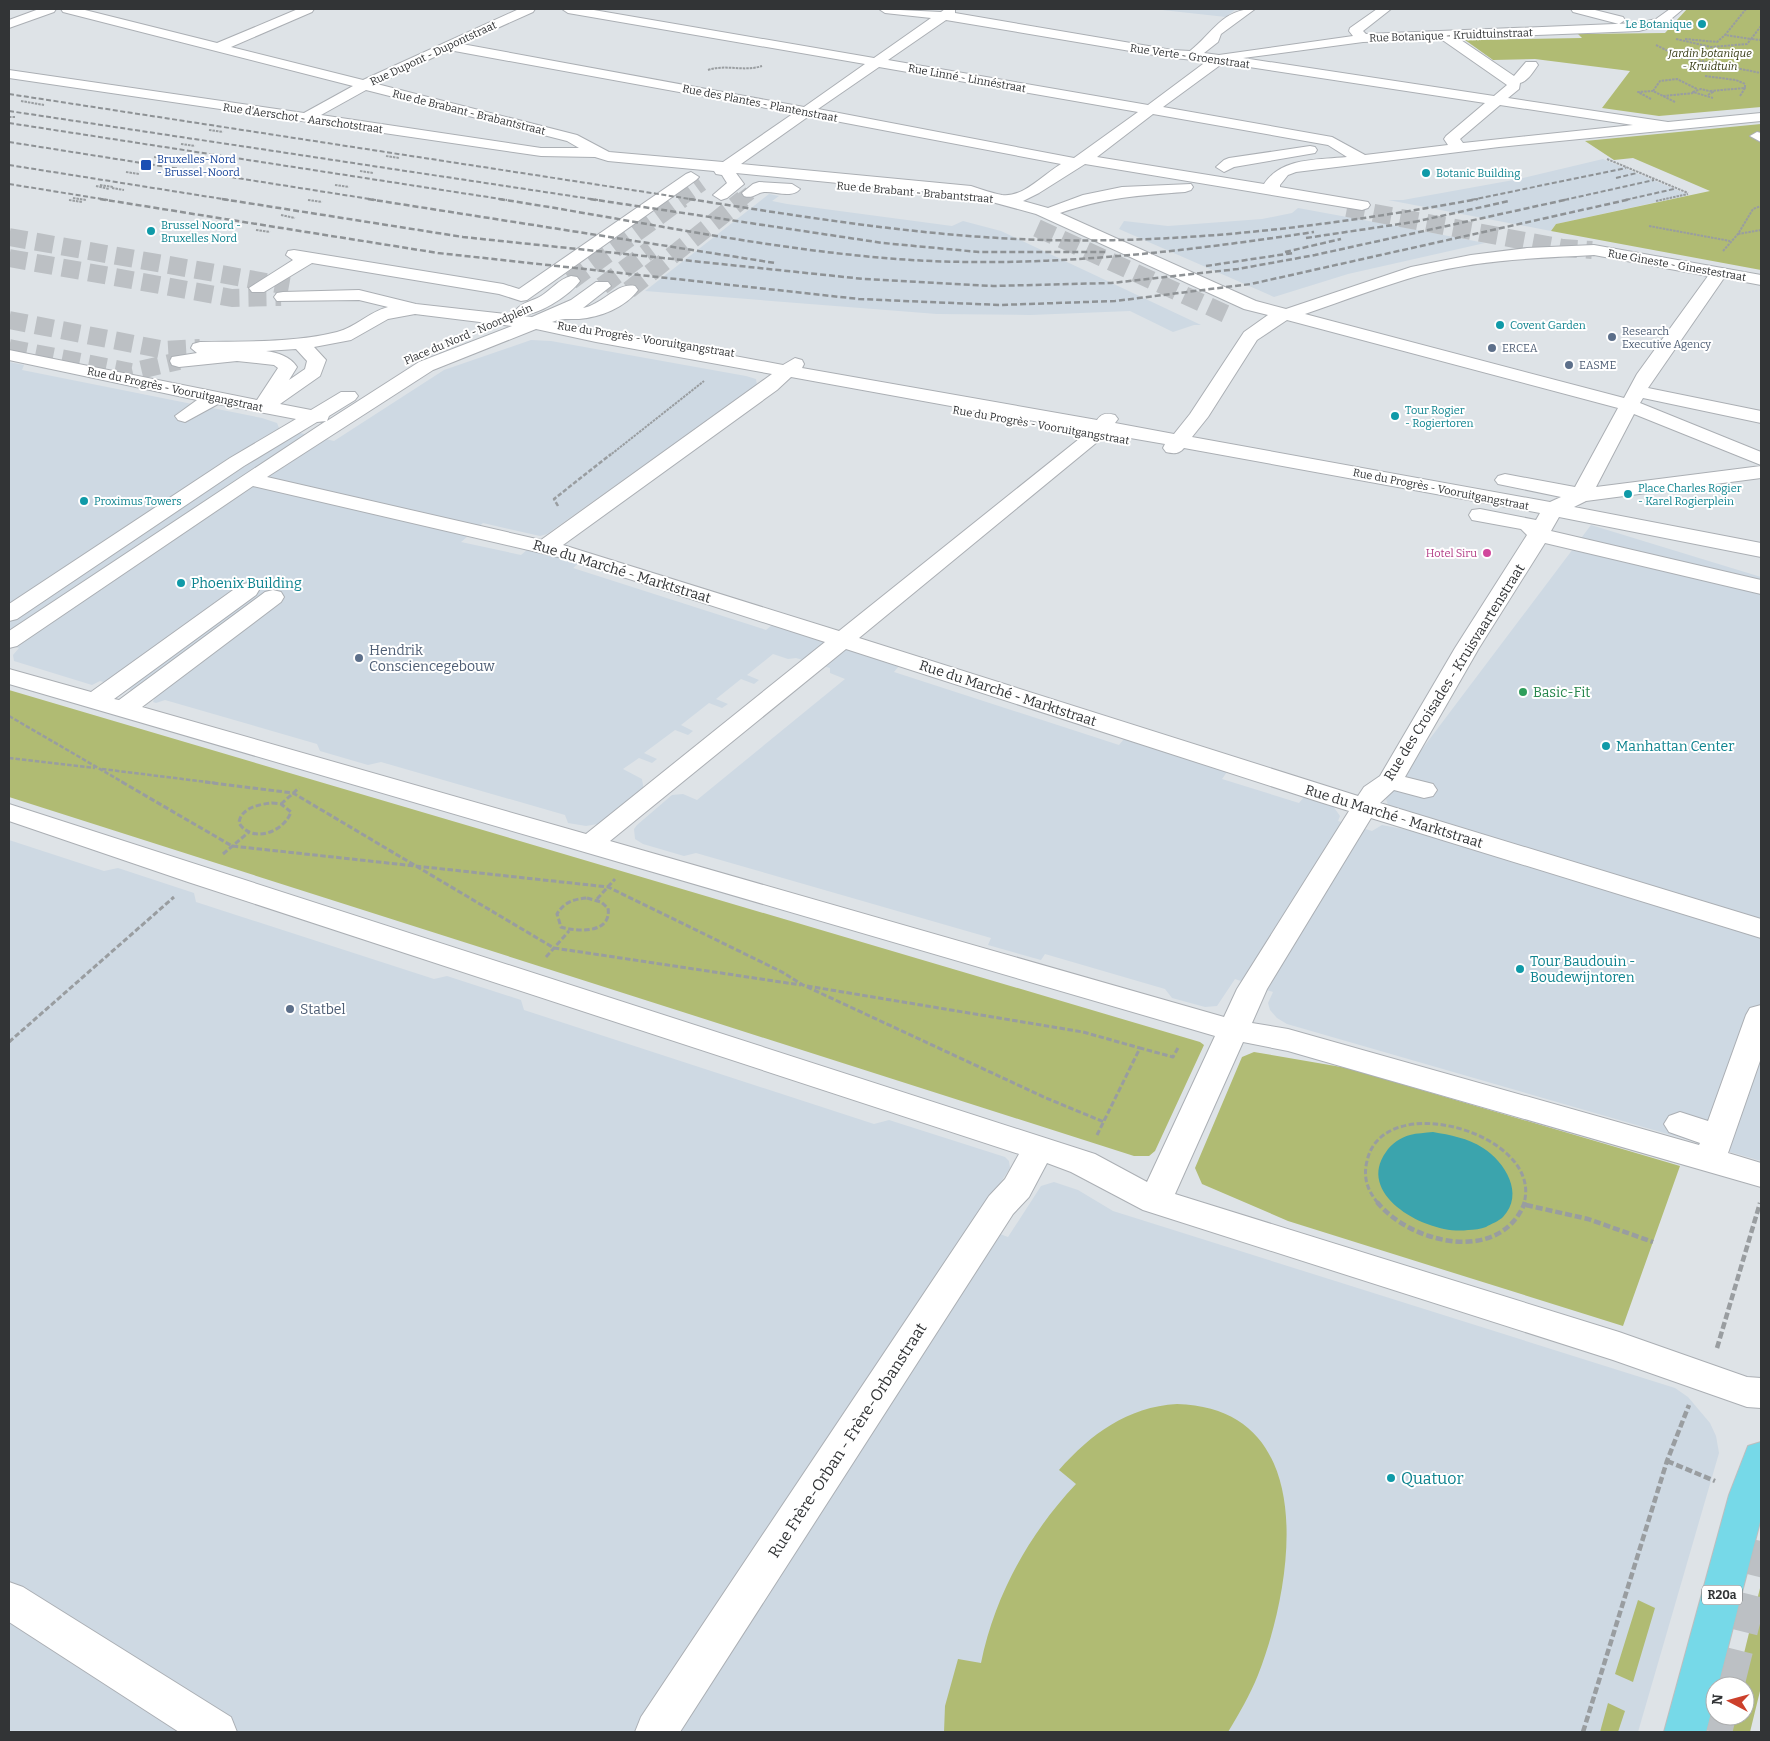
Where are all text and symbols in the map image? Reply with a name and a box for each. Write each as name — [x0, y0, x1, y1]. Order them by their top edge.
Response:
street label: Rue Dupont - Dupontstraat — [368, 18, 499, 89]
place label: Le Botanique — [1625, 18, 1692, 31]
marker: Le Botanique — [1696, 18, 1708, 30]
street label: Rue Botanique - Kruidtuinstraat — [1369, 26, 1533, 45]
street label: Rue Verte - Groenstraat — [1129, 42, 1251, 71]
park label: Jardin botanique - Kruidtuin — [1667, 47, 1752, 73]
street label: Rue Linné - Linnéstraat — [907, 62, 1027, 95]
street label: Rue des Plantes - Plantenstraat — [681, 82, 839, 125]
street label: Rue de Brabant - Brabantstraat — [391, 87, 547, 138]
street label: Rue d'Aerschot - Aarschotstraat — [222, 101, 384, 136]
place label: Bruxelles-Nord - Brussel-Noord — [157, 153, 240, 179]
marker: Bruxelles-Nord - Brussel-Noord — [139, 158, 153, 172]
marker: Botanic Building — [1420, 167, 1432, 179]
place label: Botanic Building — [1436, 167, 1520, 180]
street label: Rue de Brabant - Brabantstraat — [836, 179, 994, 206]
place label: Brussel Noord - Bruxelles Nord — [161, 219, 241, 245]
marker: Brussel Noord - Bruxelles Nord — [145, 225, 157, 237]
street label: Rue Gineste - Ginestestraat — [1607, 247, 1747, 284]
street label: Place du Nord - Noordplein — [402, 301, 534, 367]
street label: Rue du Progrès - Vooruitgangstraat — [556, 319, 736, 360]
marker: Covent Garden — [1494, 319, 1506, 331]
place label: Covent Garden — [1510, 319, 1586, 332]
place label: Research Executive Agency — [1622, 325, 1711, 351]
marker: Research Executive Agency — [1606, 331, 1618, 343]
marker: ERCEA — [1486, 342, 1498, 354]
place label: ERCEA — [1502, 342, 1538, 355]
marker: EASME — [1563, 359, 1575, 371]
place label: EASME — [1579, 359, 1616, 372]
street label: Rue du Progrès - Vooruitgangstraat — [86, 364, 264, 414]
street label: Rue du Progrès - Vooruitgangstraat — [951, 404, 1130, 447]
place label: Tour Rogier - Rogiertoren — [1405, 404, 1474, 430]
marker: Tour Rogier - Rogiertoren — [1389, 410, 1401, 422]
street label: Rue du Progrès - Vooruitgangstraat — [1352, 466, 1530, 513]
place label: Place Charles Rogier - Karel Rogierplein — [1638, 482, 1742, 508]
marker: Place Charles Rogier - Karel Rogierplein — [1622, 488, 1634, 500]
marker: Proximus Towers — [78, 495, 90, 507]
place label: Proximus Towers — [94, 495, 182, 508]
street label: Rue du Marché - Marktstraat — [531, 536, 713, 607]
place label: Hotel Siru — [1426, 547, 1477, 560]
marker: Hotel Siru — [1481, 547, 1493, 559]
street label: Rue des Croisades - Kruisvaartenstraat — [1380, 561, 1528, 784]
place label: Phoenix Building — [191, 575, 302, 592]
marker: Phoenix Building — [175, 577, 187, 589]
place label: Hendrik Consciencegebouw — [369, 642, 495, 675]
marker: Hendrik Consciencegebouw — [353, 652, 365, 664]
street label: Rue du Marché - Marktstraat — [917, 657, 1099, 730]
place label: Basic-Fit — [1533, 684, 1590, 701]
marker: Basic-Fit — [1517, 686, 1529, 698]
place label: Manhattan Center — [1616, 738, 1734, 755]
marker: Manhattan Center — [1600, 740, 1612, 752]
street label: Rue du Marché - Marktstraat — [1303, 781, 1485, 852]
place label: Tour Baudouin - Boudewijntoren — [1530, 953, 1636, 986]
marker: Tour Baudouin - Boudewijntoren — [1514, 963, 1526, 975]
place label: Statbel — [300, 1001, 346, 1018]
marker: Statbel — [284, 1003, 296, 1015]
street label: Rue Frère-Orban - Frère-Orbanstraat — [764, 1319, 931, 1561]
place label: Quatuor — [1401, 1469, 1464, 1488]
marker: Quatuor — [1385, 1472, 1397, 1484]
road number: R20a — [1702, 1586, 1742, 1604]
north arrow — [1705, 1676, 1755, 1726]
text: N — [1709, 1693, 1727, 1706]

